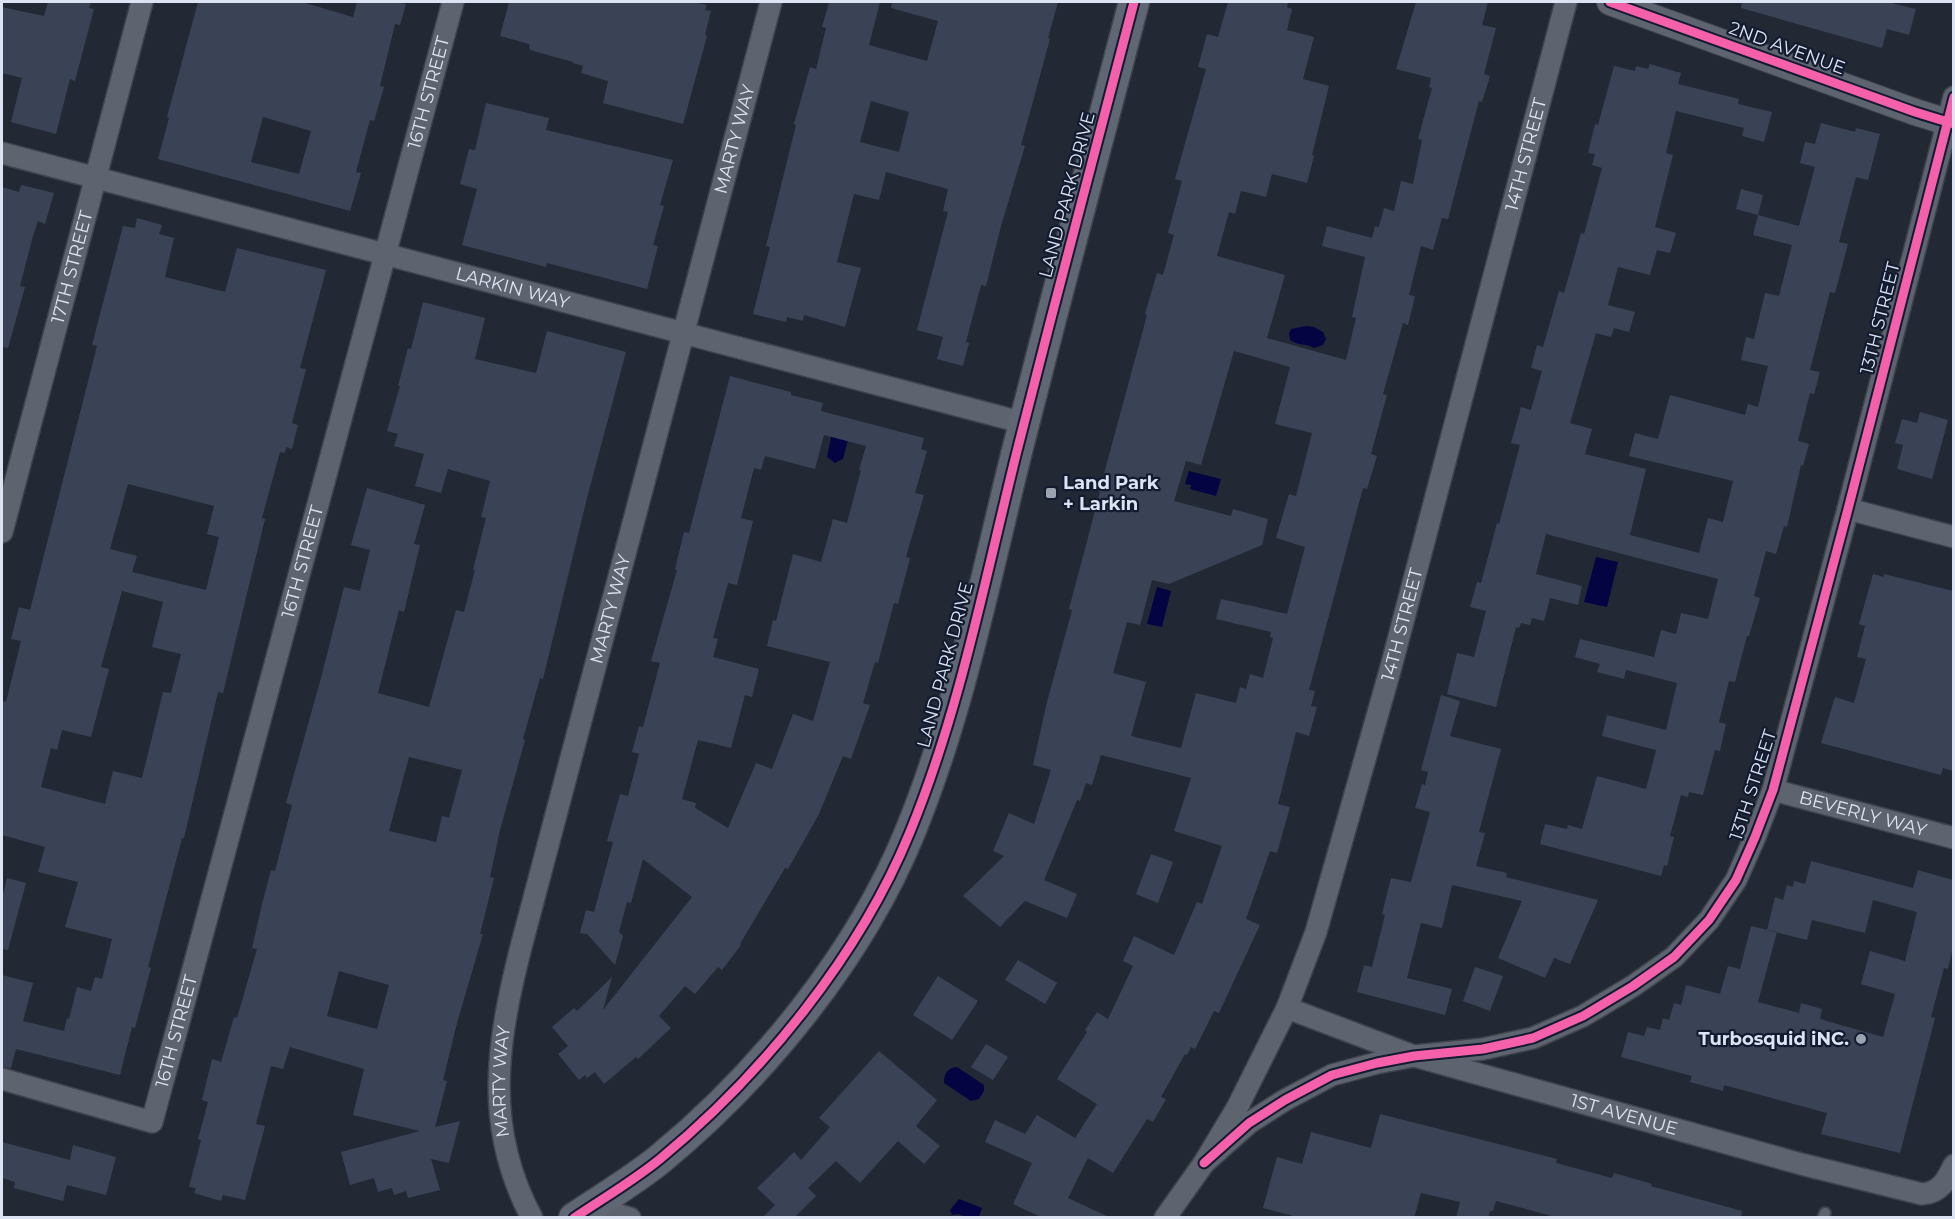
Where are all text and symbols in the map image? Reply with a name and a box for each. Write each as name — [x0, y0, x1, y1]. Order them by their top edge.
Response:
street label: 2ND AVENUE — [1726, 17, 1848, 79]
street label: 16TH STREET — [403, 33, 454, 151]
street label: MARTY WAY — [710, 82, 760, 196]
street label: 14TH STREET — [1500, 95, 1551, 213]
street label: LAND PARK DRIVE — [1034, 110, 1100, 280]
street label: 17TH STREET — [47, 208, 98, 326]
street label: 13TH STREET — [1855, 259, 1905, 376]
street label: LARKIN WAY — [453, 262, 572, 314]
place label: Land Park + Larkin — [1063, 472, 1159, 515]
marker: Land Park + Larkin — [1044, 486, 1058, 500]
street label: 16TH STREET — [277, 503, 328, 621]
street label: MARTY WAY — [585, 552, 636, 666]
street label: 14TH STREET — [1377, 565, 1428, 684]
street label: LAND PARK DRIVE — [912, 580, 978, 750]
street label: 13TH STREET — [1725, 726, 1781, 843]
street label: BEVERLY WAY — [1797, 786, 1930, 841]
street label: 16TH STREET — [151, 972, 202, 1090]
street label: MARTY WAY — [488, 1024, 515, 1139]
place label: Turbosquid iNC. — [1699, 1028, 1849, 1050]
marker: Turbosquid iNC. — [1854, 1032, 1868, 1046]
street label: 1ST AVENUE — [1568, 1089, 1680, 1140]

